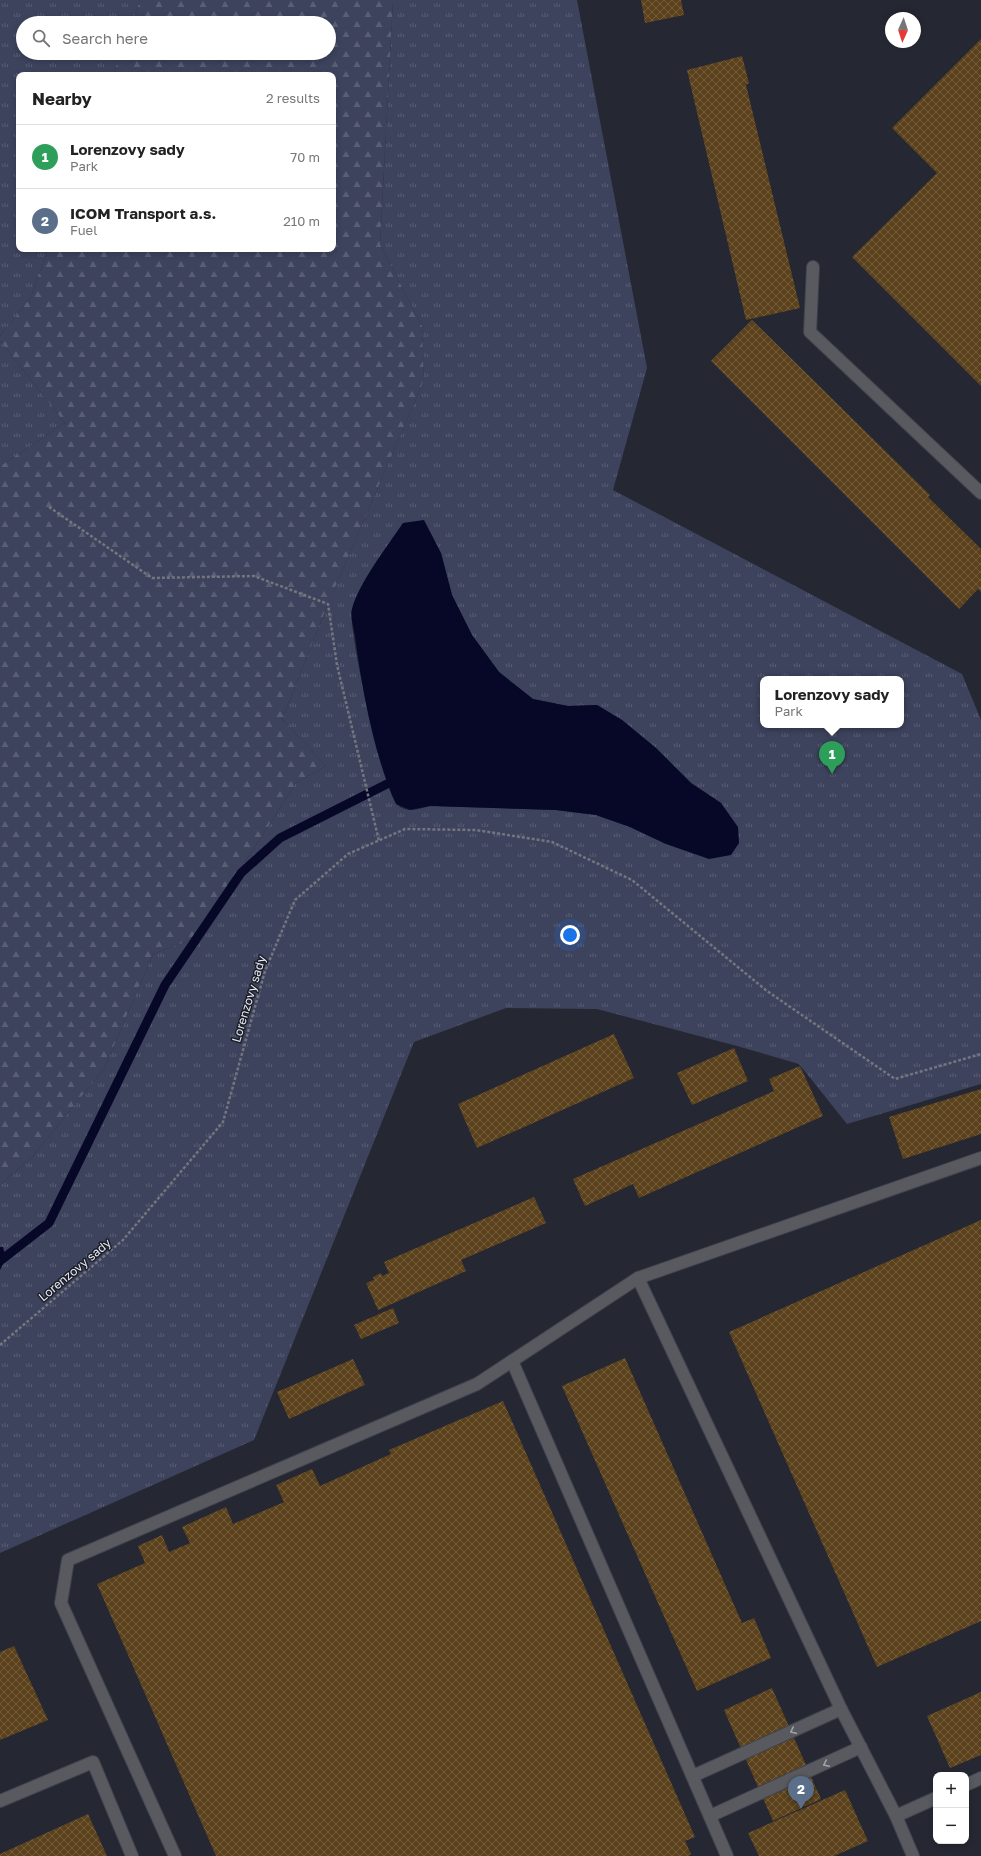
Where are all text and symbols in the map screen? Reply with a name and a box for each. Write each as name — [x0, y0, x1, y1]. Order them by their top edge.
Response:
north arrow — [885, 12, 921, 48]
search box — [16, 16, 336, 60]
icon: search — [30, 27, 52, 49]
text: Search here — [62, 29, 148, 47]
text: Nearby — [32, 88, 92, 109]
text: 2 results — [266, 90, 320, 106]
text: Lorenzovy sady — [70, 140, 185, 158]
text: 1 — [42, 149, 48, 165]
text: 70 m — [290, 149, 320, 165]
text: Park — [70, 158, 98, 174]
text: ICOM Transport a.s. — [70, 204, 216, 222]
text: 2 — [41, 213, 49, 229]
text: 210 m — [283, 213, 320, 229]
text: Fuel — [70, 222, 97, 238]
popup — [760, 676, 904, 728]
text: Lorenzovy sady — [775, 685, 889, 703]
text: Park — [775, 703, 803, 719]
pin: 1 — [819, 741, 845, 774]
your location — [560, 925, 580, 945]
street label: Lorenzovy sady — [228, 953, 269, 1044]
street label: Lorenzovy sady — [35, 1235, 114, 1304]
one-way arrow — [790, 1726, 797, 1734]
one-way arrow — [823, 1759, 830, 1767]
map controls — [933, 1772, 969, 1844]
button: + — [933, 1772, 969, 1808]
pin: 2 — [788, 1776, 814, 1809]
button: − — [933, 1808, 969, 1844]

